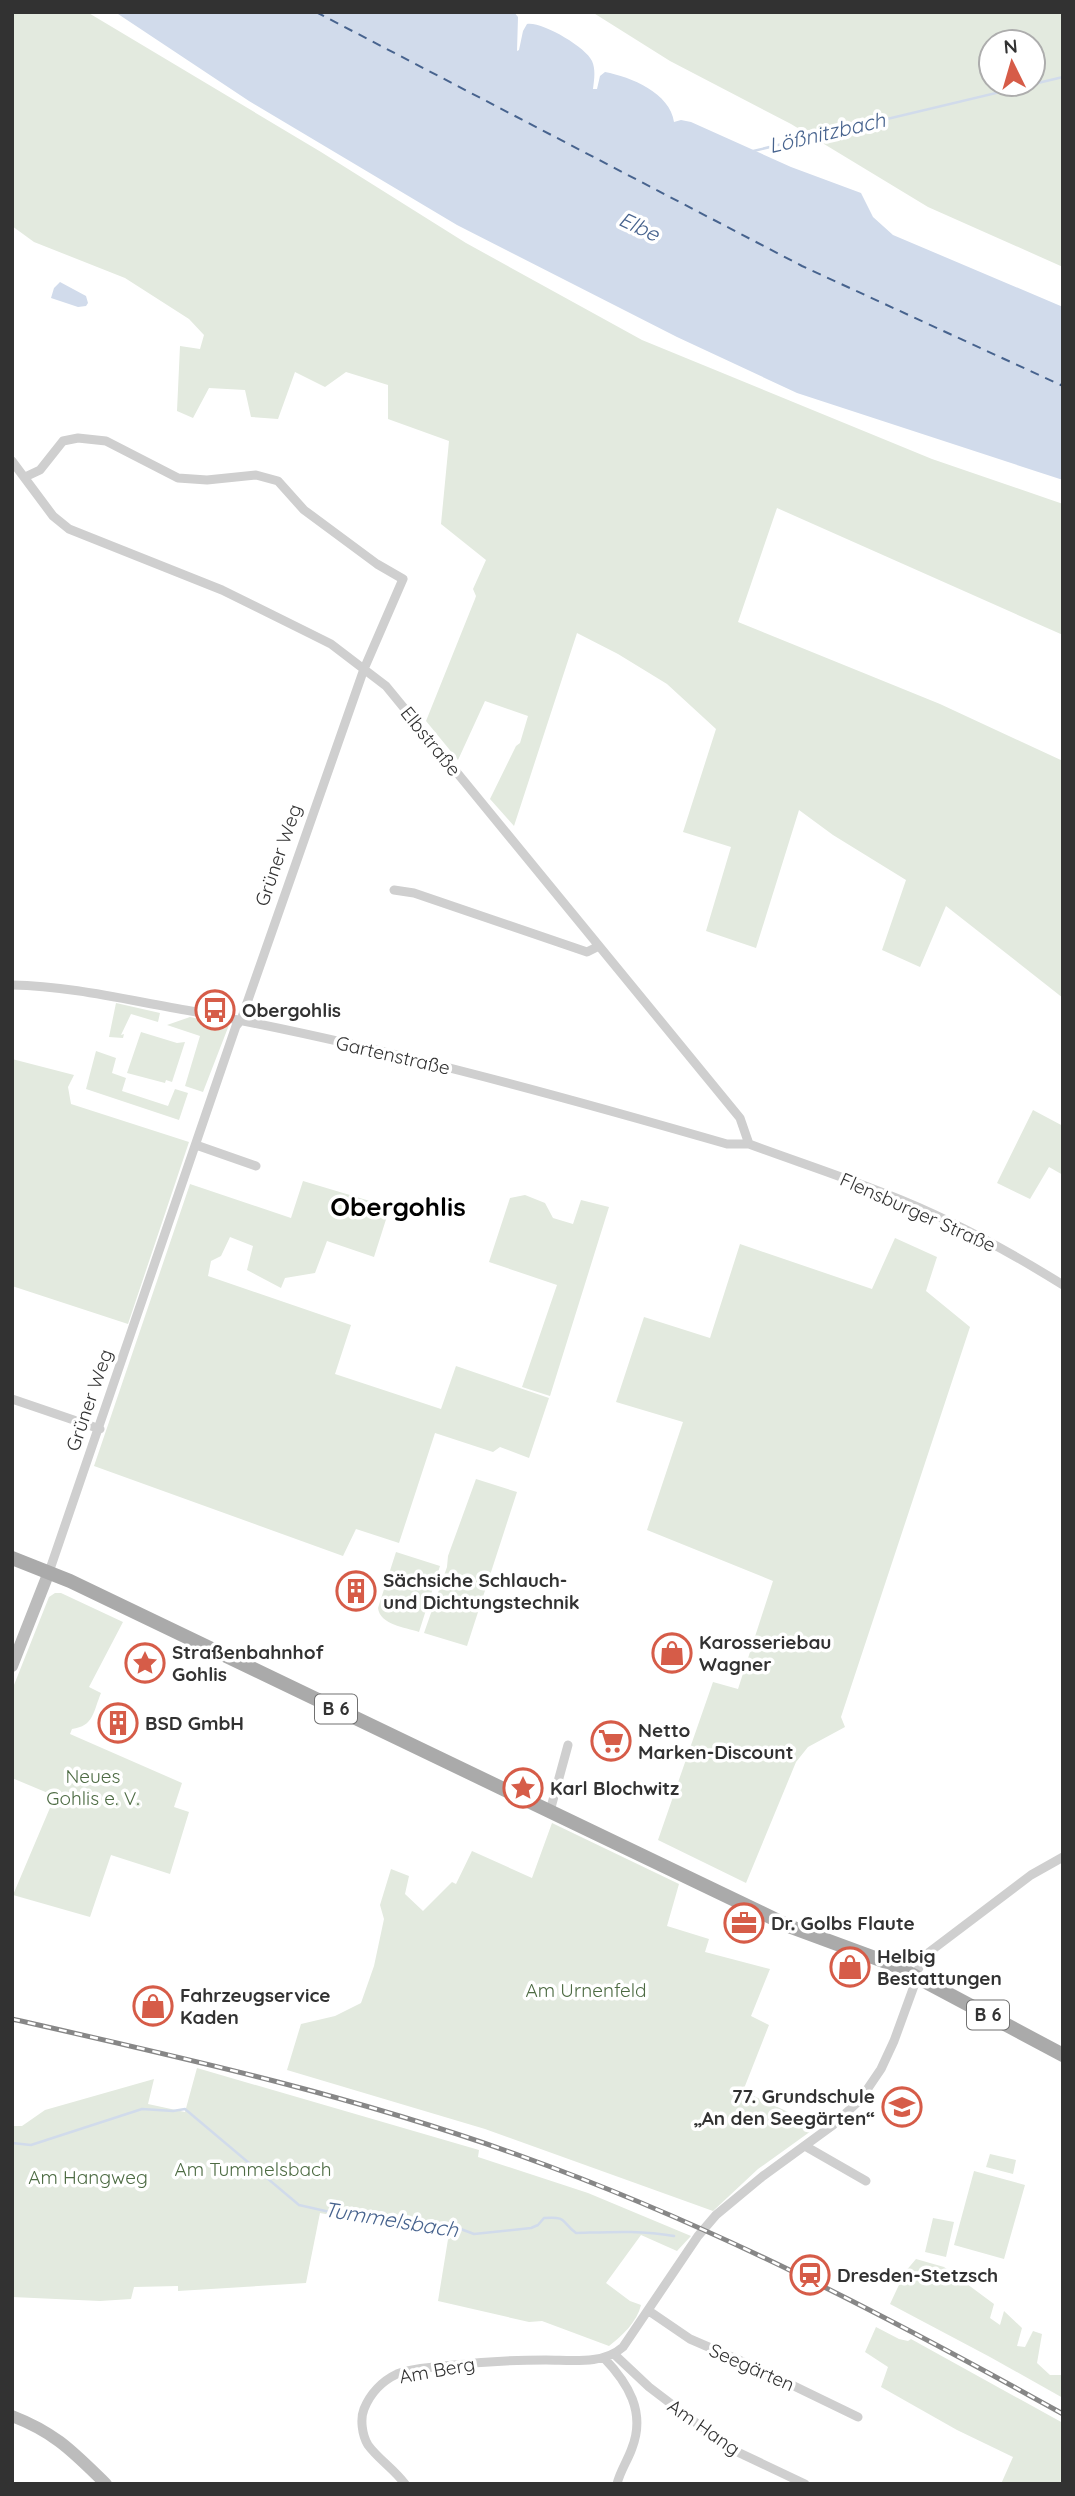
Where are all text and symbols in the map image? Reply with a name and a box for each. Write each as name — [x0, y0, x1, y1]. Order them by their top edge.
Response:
north arrow — [977, 28, 1047, 98]
text: N — [1003, 34, 1019, 59]
water label: Lößnitzbach — [766, 106, 889, 158]
water label: Elbe — [615, 206, 665, 247]
street label: Elbstraße — [396, 701, 466, 781]
street label: Grüner Weg — [249, 801, 307, 909]
bus stop icon: Obergohlis — [194, 989, 236, 1031]
place label: Obergohlis — [242, 998, 341, 1022]
street label: Gartenstraße — [334, 1030, 452, 1080]
street label: Flensburger Straße — [837, 1167, 999, 1257]
district label: Obergohlis — [330, 1190, 466, 1223]
street label: Grüner Weg — [60, 1346, 118, 1454]
place label: Sächsiche Schlauch- und Dichtungstechnik — [383, 1568, 580, 1614]
building icon: Sächsiche Schlauch- und Dichtungstechnik — [335, 1570, 377, 1612]
place label: Karosseriebau Wagner — [699, 1630, 831, 1676]
shop icon: Karosseriebau Wagner — [651, 1632, 693, 1674]
place label: Straßenbahnhof Gohlis — [172, 1640, 325, 1686]
place icon: Straßenbahnhof Gohlis — [124, 1642, 166, 1684]
road number: B 6 — [315, 1694, 357, 1724]
building icon: BSD GmbH — [97, 1702, 139, 1744]
place label: BSD GmbH — [145, 1711, 244, 1735]
place label: Netto Marken-Discount — [638, 1718, 793, 1764]
supermarket icon: Netto Marken-Discount — [590, 1720, 632, 1762]
park label: Neues Gohlis e. V. — [46, 1764, 140, 1810]
place icon: Karl Blochwitz — [502, 1767, 544, 1809]
place label: Karl Blochwitz — [550, 1776, 679, 1800]
office icon: Dr. Golbs Flaute — [723, 1902, 765, 1944]
place label: Dr. Golbs Flaute — [771, 1911, 915, 1935]
place label: Helbig Bestattungen — [877, 1944, 1002, 1990]
shop icon: Helbig Bestattungen — [829, 1946, 871, 1988]
park label: Am Urnenfeld — [526, 1978, 646, 2002]
place label: Fahrzeugservice Kaden — [180, 1983, 331, 2029]
shop icon: Fahrzeugservice Kaden — [132, 1985, 174, 2027]
road number: B 6 — [967, 2000, 1009, 2029]
place label: 77. Grundschule „An den Seegärten“ — [693, 2084, 875, 2130]
school or university icon: 77. Grundschule „An den Seegärten“ — [881, 2086, 923, 2128]
park label: Am Tummelsbach — [174, 2157, 332, 2181]
park label: Am Hangweg — [28, 2165, 148, 2189]
water label: Tummelsbach — [322, 2196, 461, 2243]
station icon: Dresden-Stetzsch — [789, 2254, 831, 2296]
place label: Dresden-Stetzsch — [837, 2263, 998, 2287]
street label: Seegärten — [706, 2338, 798, 2396]
street label: Am Berg — [397, 2352, 477, 2388]
street label: Am Hang — [663, 2393, 745, 2461]

